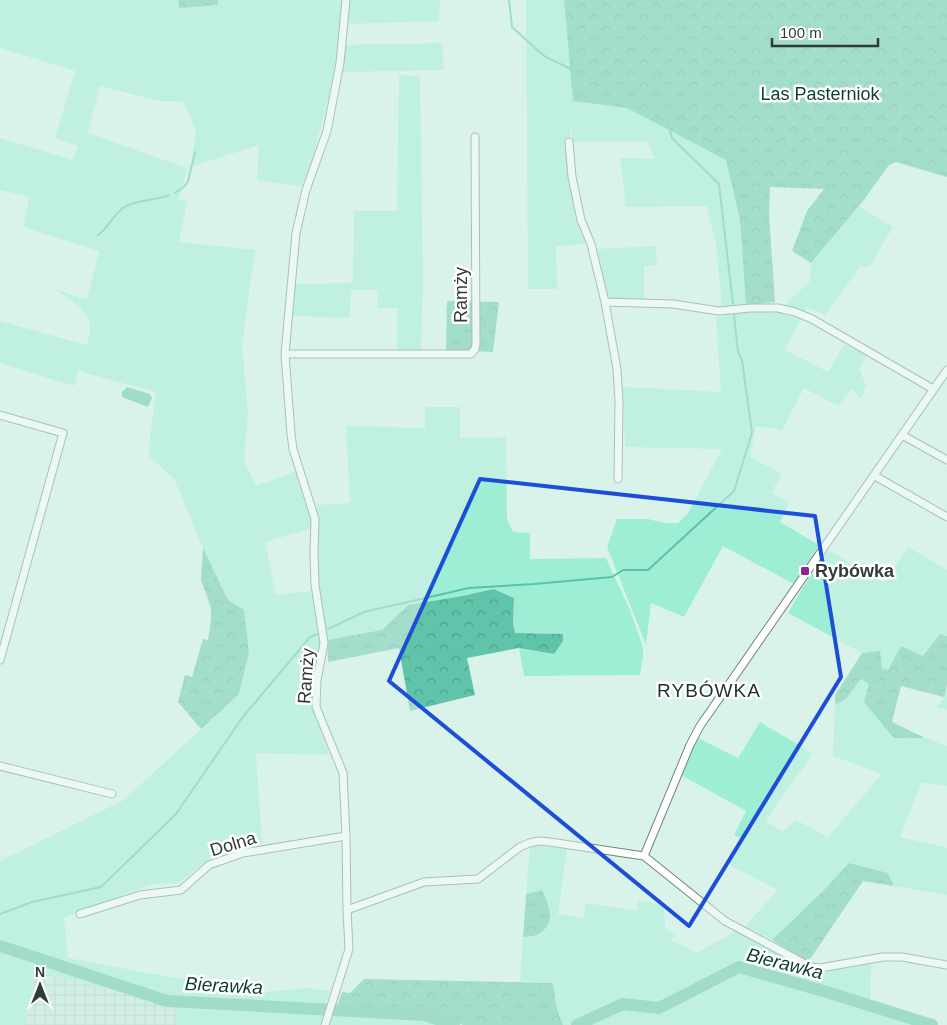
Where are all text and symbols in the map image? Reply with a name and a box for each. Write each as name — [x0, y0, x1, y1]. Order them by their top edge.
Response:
scale bar — [772, 15, 878, 47]
text: 100 m — [780, 24, 822, 41]
park label: Las Pasterniok — [760, 84, 881, 104]
street label: Ramży — [451, 267, 471, 323]
place label: Rybówka — [815, 561, 895, 581]
marker: Rybówka — [799, 565, 811, 577]
street label: Ramży — [294, 647, 318, 705]
district label: RYBÓWKA — [657, 680, 761, 701]
street label: Dolna — [208, 827, 259, 860]
water label: Bierawka — [744, 944, 825, 983]
north arrow — [15, 960, 65, 1010]
text: N — [35, 964, 45, 980]
water label: Bierawka — [184, 973, 264, 998]

